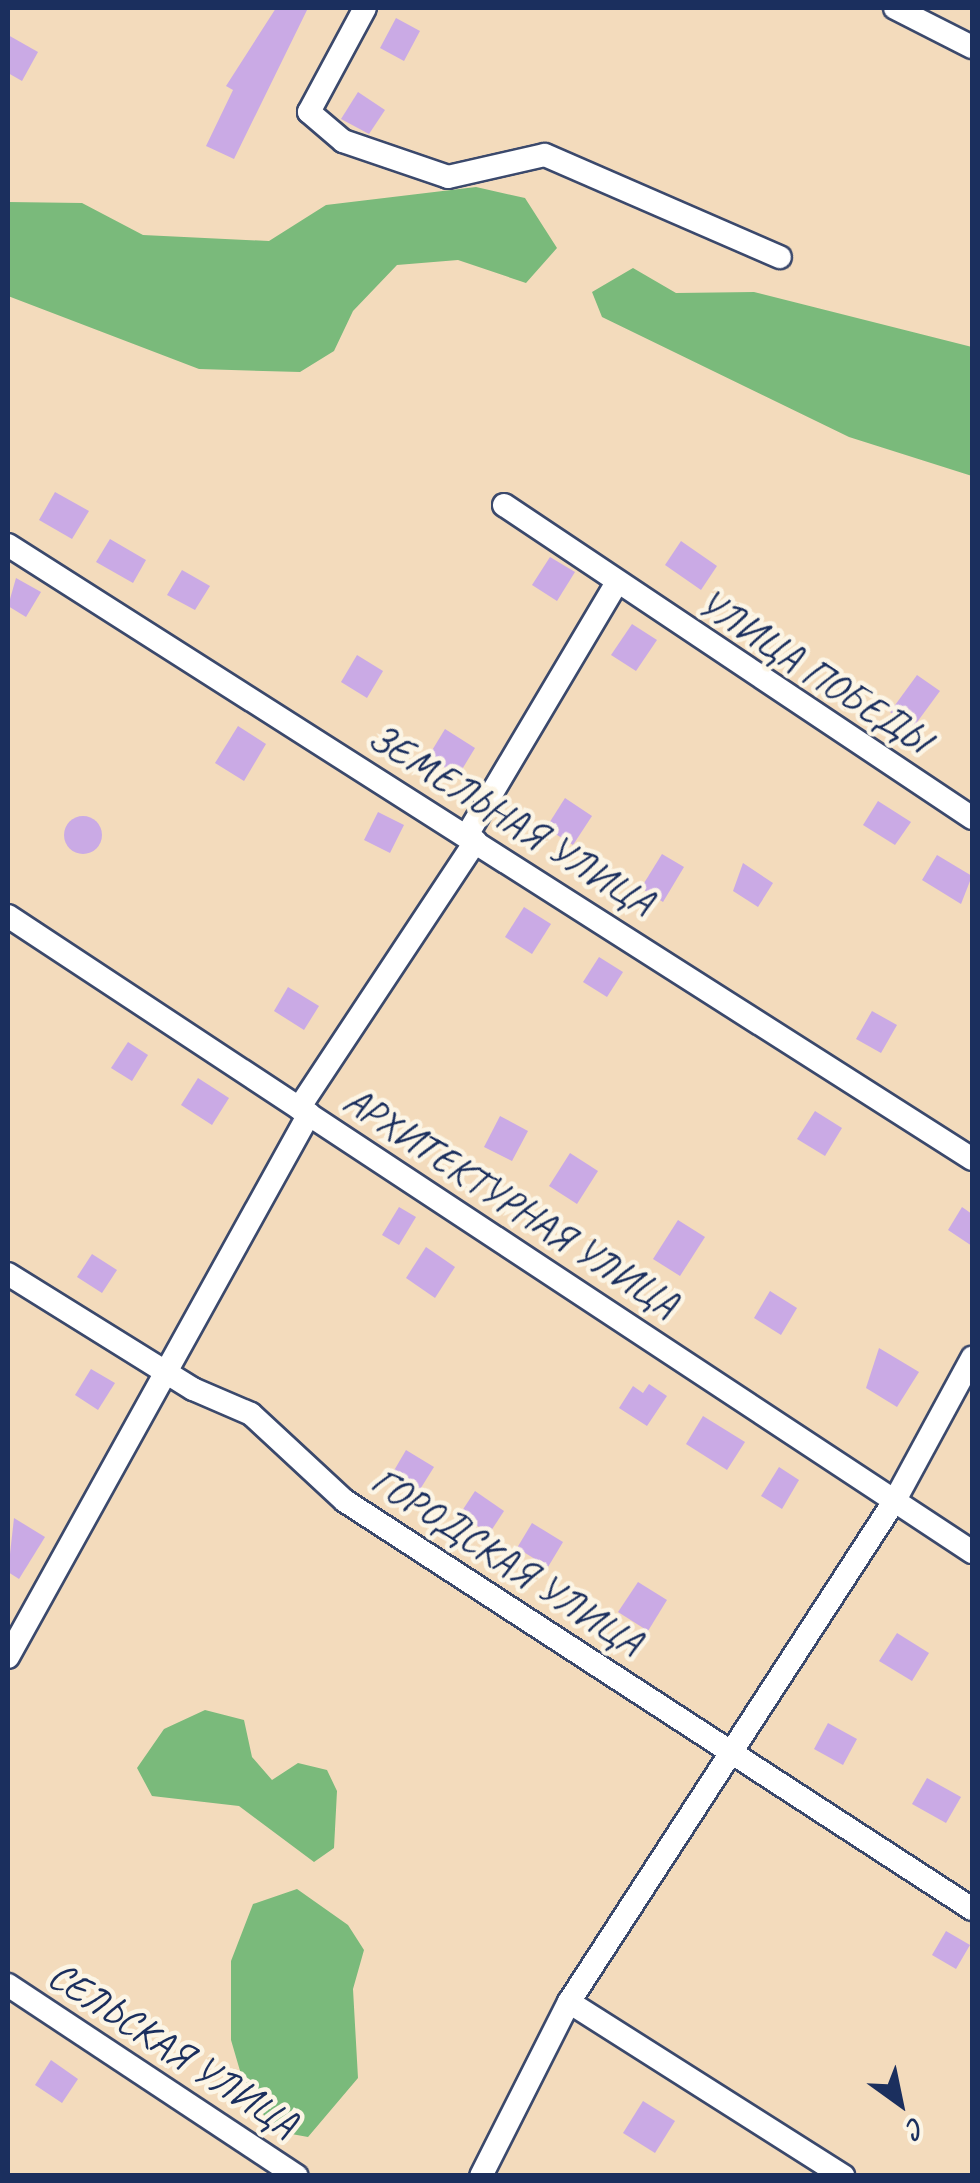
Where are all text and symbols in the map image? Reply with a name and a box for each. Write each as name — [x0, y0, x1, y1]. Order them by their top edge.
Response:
street label: УЛИЦА ПОБЕДЫ — [688, 578, 940, 764]
street label: ЗЕМЕЛЬНАЯ УЛИЦА — [360, 712, 662, 926]
street label: АРХИТЕКТУРНАЯ УЛИЦА — [334, 1076, 688, 1328]
street label: ГОРОДСКАЯ УЛИЦА — [363, 1456, 651, 1666]
street label: СЕЛЬСКАЯ УЛИЦА — [39, 1951, 307, 2147]
north arrow — [850, 2053, 950, 2153]
text: С — [901, 2110, 932, 2147]

